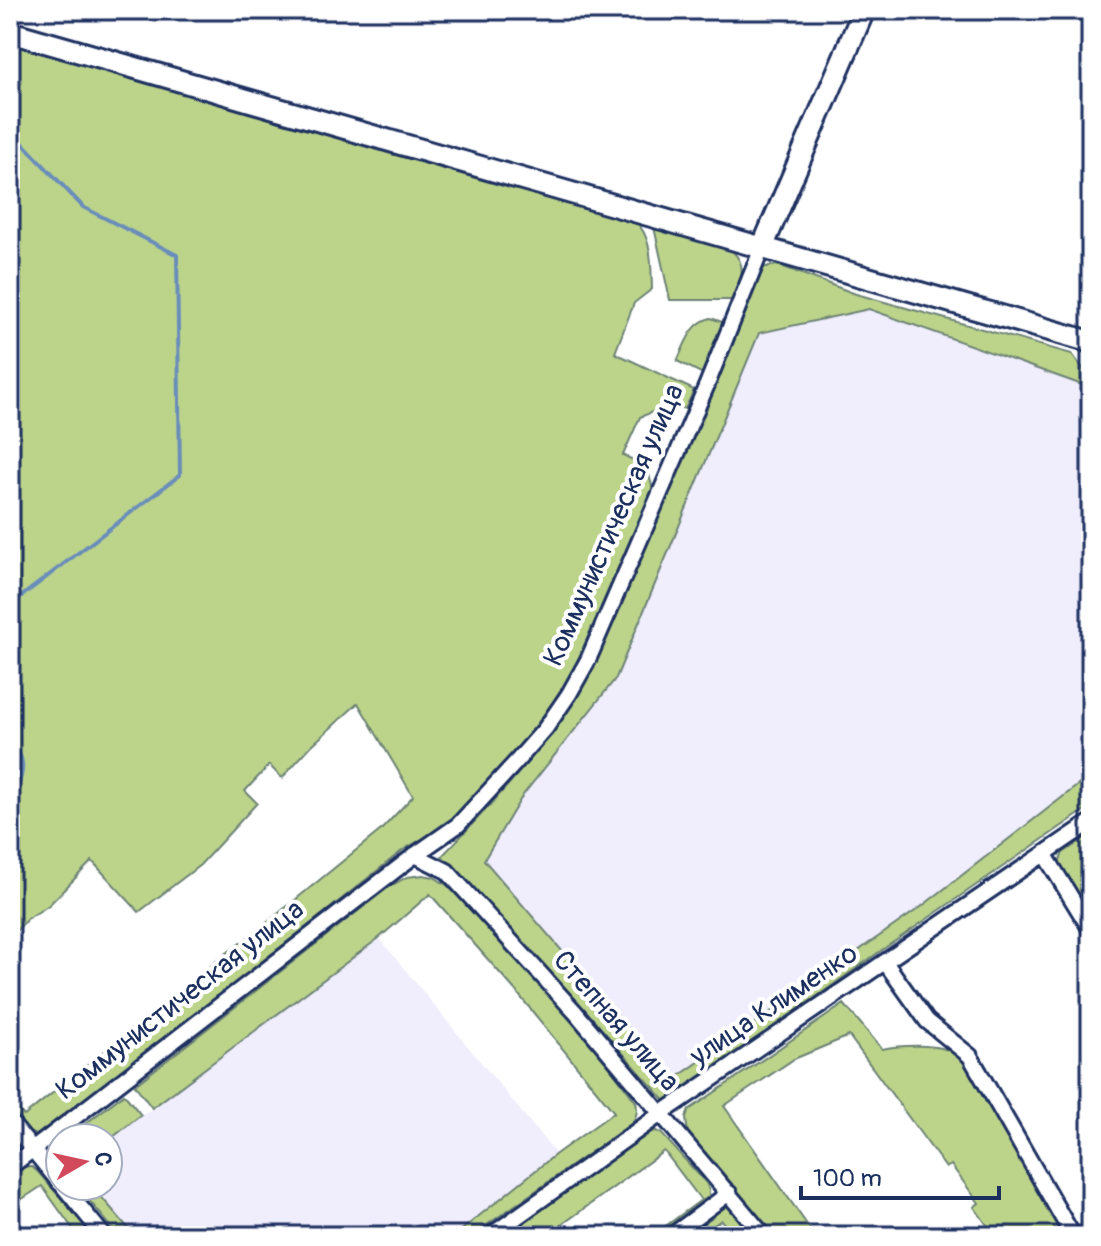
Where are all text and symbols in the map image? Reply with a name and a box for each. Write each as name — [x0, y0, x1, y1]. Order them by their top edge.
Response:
street label: Коммунистическая улица — [536, 378, 692, 672]
street label: Коммунистическая улица — [49, 892, 311, 1108]
street label: улица Клименко — [683, 936, 865, 1075]
street label: Степная улица — [545, 943, 687, 1099]
north arrow — [44, 1122, 124, 1202]
text: С — [88, 1150, 118, 1168]
scale bar — [801, 1150, 999, 1200]
text: 100 m — [813, 1164, 882, 1193]

